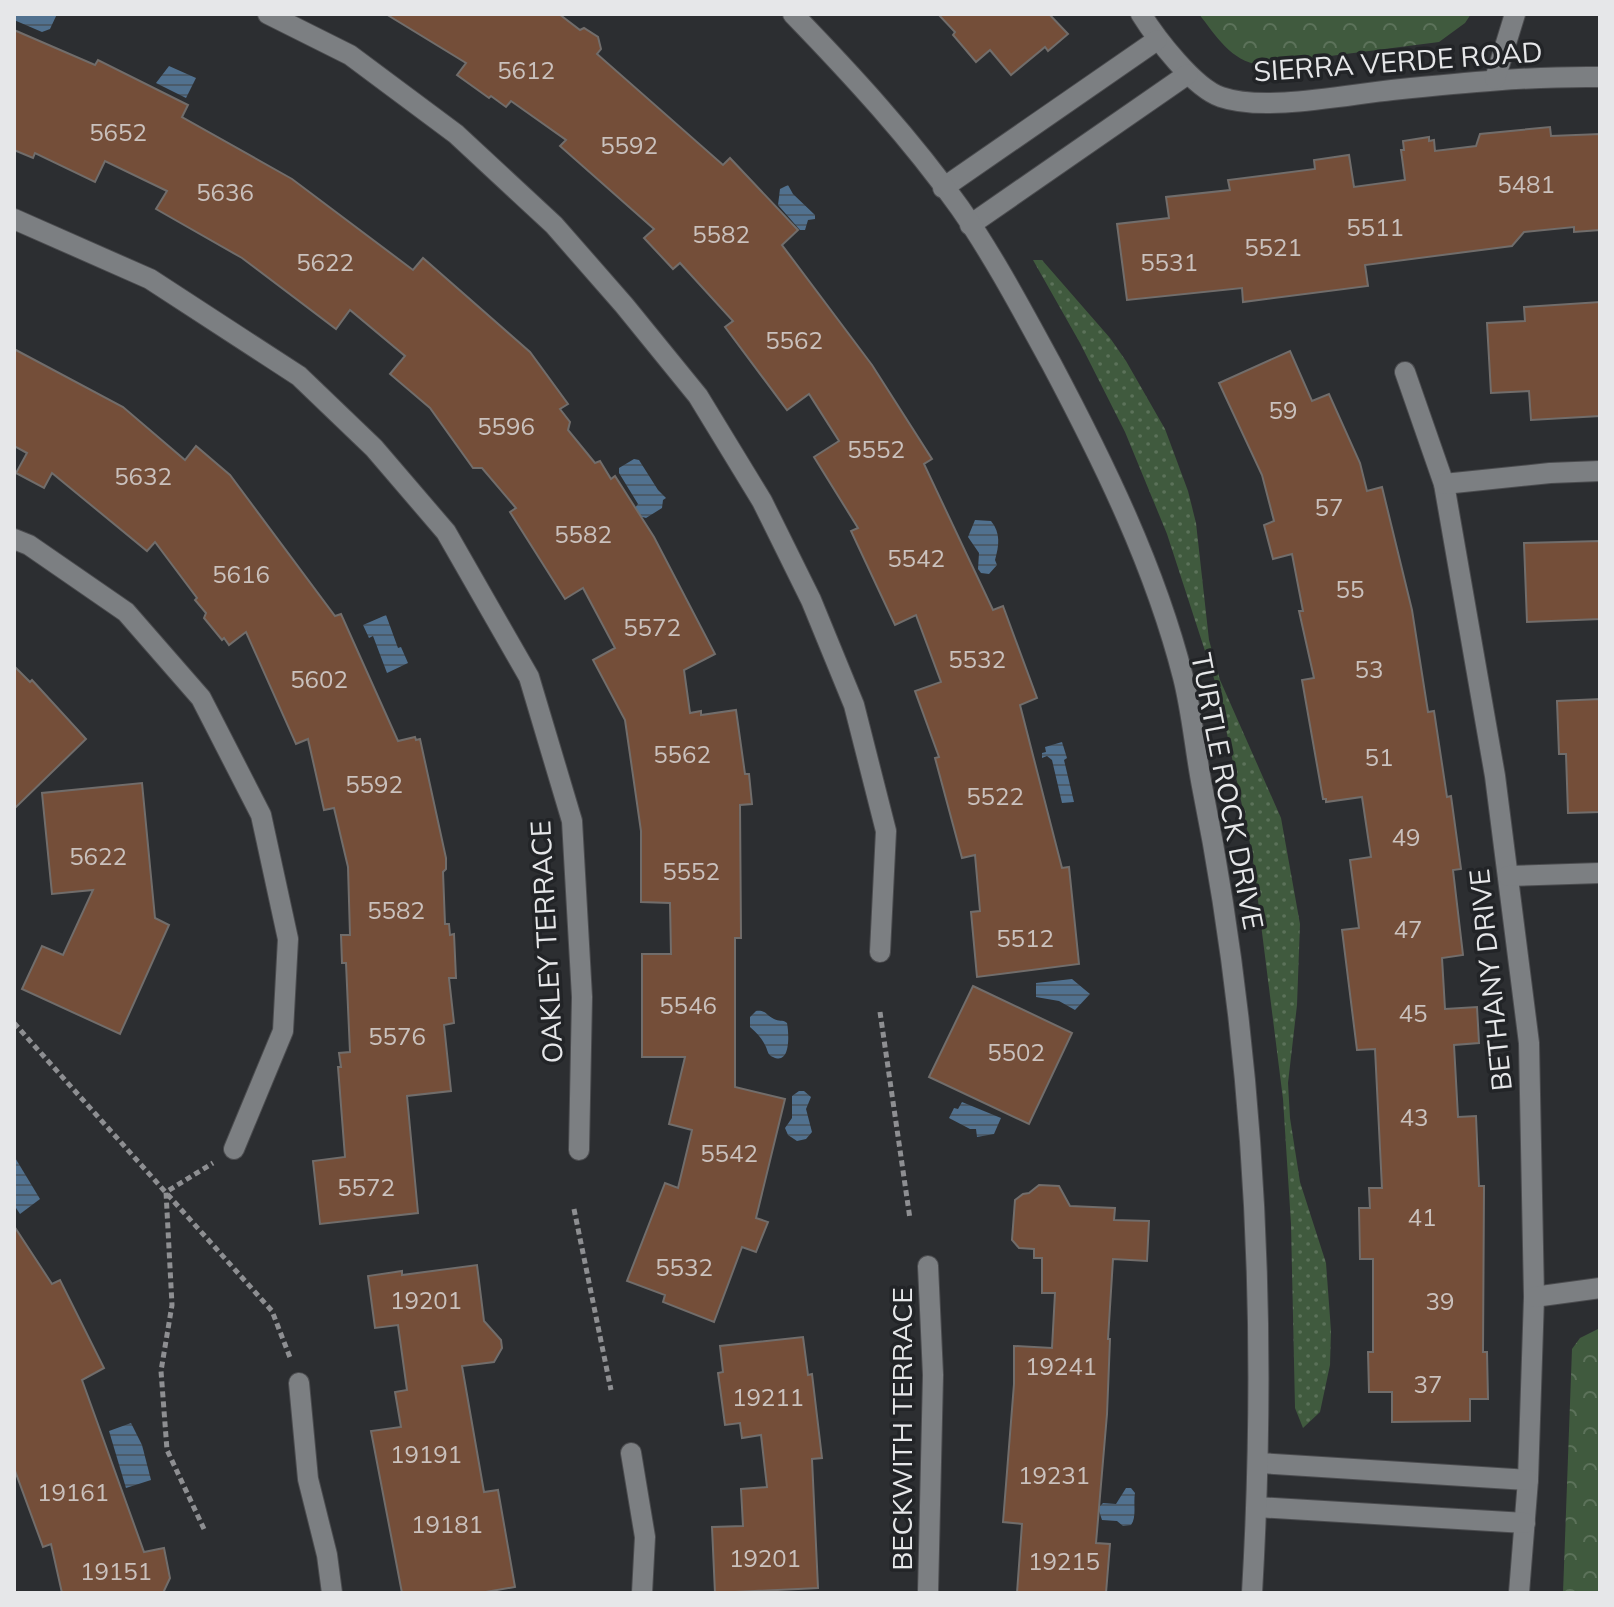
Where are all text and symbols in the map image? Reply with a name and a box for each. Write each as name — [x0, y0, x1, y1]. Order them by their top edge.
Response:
street label: SIERRA VERDE ROAD — [1252, 33, 1544, 89]
house number: 5612 — [497, 55, 555, 85]
house number: 5652 — [89, 117, 147, 147]
house number: 5592 — [600, 130, 658, 160]
house number: 5481 — [1497, 169, 1555, 199]
house number: 5636 — [196, 177, 254, 207]
house number: 5511 — [1346, 212, 1404, 242]
house number: 5582 — [692, 219, 750, 249]
house number: 5521 — [1244, 232, 1302, 262]
house number: 5622 — [296, 247, 354, 277]
house number: 5531 — [1140, 247, 1198, 277]
house number: 5562 — [765, 325, 823, 355]
house number: 59 — [1269, 395, 1297, 425]
house number: 5596 — [477, 411, 535, 441]
house number: 5552 — [847, 434, 905, 464]
house number: 5632 — [114, 461, 172, 491]
house number: 57 — [1315, 492, 1343, 522]
house number: 5582 — [554, 519, 612, 549]
house number: 5542 — [887, 543, 945, 573]
house number: 5616 — [212, 559, 270, 589]
house number: 55 — [1336, 574, 1364, 604]
house number: 5572 — [623, 612, 681, 642]
house number: 5532 — [948, 644, 1006, 674]
street label: TURTLE ROCK DRIVE — [1184, 650, 1272, 932]
house number: 53 — [1355, 654, 1383, 684]
house number: 5602 — [290, 664, 348, 694]
house number: 5562 — [653, 739, 711, 769]
house number: 51 — [1365, 742, 1393, 772]
house number: 5592 — [345, 769, 403, 799]
house number: 5522 — [966, 781, 1024, 811]
street label: OAKLEY TERRACE — [522, 820, 570, 1064]
house number: 49 — [1392, 822, 1420, 852]
house number: 5622 — [69, 841, 127, 871]
house number: 5552 — [662, 856, 720, 886]
street label: BETHANY DRIVE — [1461, 867, 1519, 1093]
house number: 5582 — [367, 895, 425, 925]
house number: 47 — [1394, 914, 1422, 944]
house number: 5512 — [996, 923, 1054, 953]
house number: 5546 — [659, 990, 717, 1020]
house number: 45 — [1399, 998, 1427, 1028]
house number: 5576 — [368, 1021, 426, 1051]
house number: 5502 — [987, 1037, 1045, 1067]
house number: 43 — [1400, 1102, 1428, 1132]
house number: 5542 — [700, 1138, 758, 1168]
house number: 5572 — [337, 1172, 395, 1202]
house number: 41 — [1408, 1202, 1436, 1232]
house number: 5532 — [655, 1252, 713, 1282]
house number: 19201 — [390, 1285, 462, 1315]
house number: 39 — [1426, 1286, 1454, 1316]
street label: BECKWITH TERRACE — [884, 1287, 919, 1571]
house number: 19241 — [1025, 1351, 1097, 1381]
house number: 37 — [1414, 1369, 1442, 1399]
house number: 19211 — [732, 1382, 804, 1412]
house number: 19191 — [390, 1439, 462, 1469]
house number: 19231 — [1018, 1460, 1090, 1490]
house number: 19161 — [37, 1477, 109, 1507]
house number: 19181 — [411, 1509, 483, 1539]
house number: 19201 — [729, 1543, 801, 1573]
house number: 19215 — [1028, 1546, 1100, 1576]
house number: 19151 — [80, 1556, 152, 1586]

